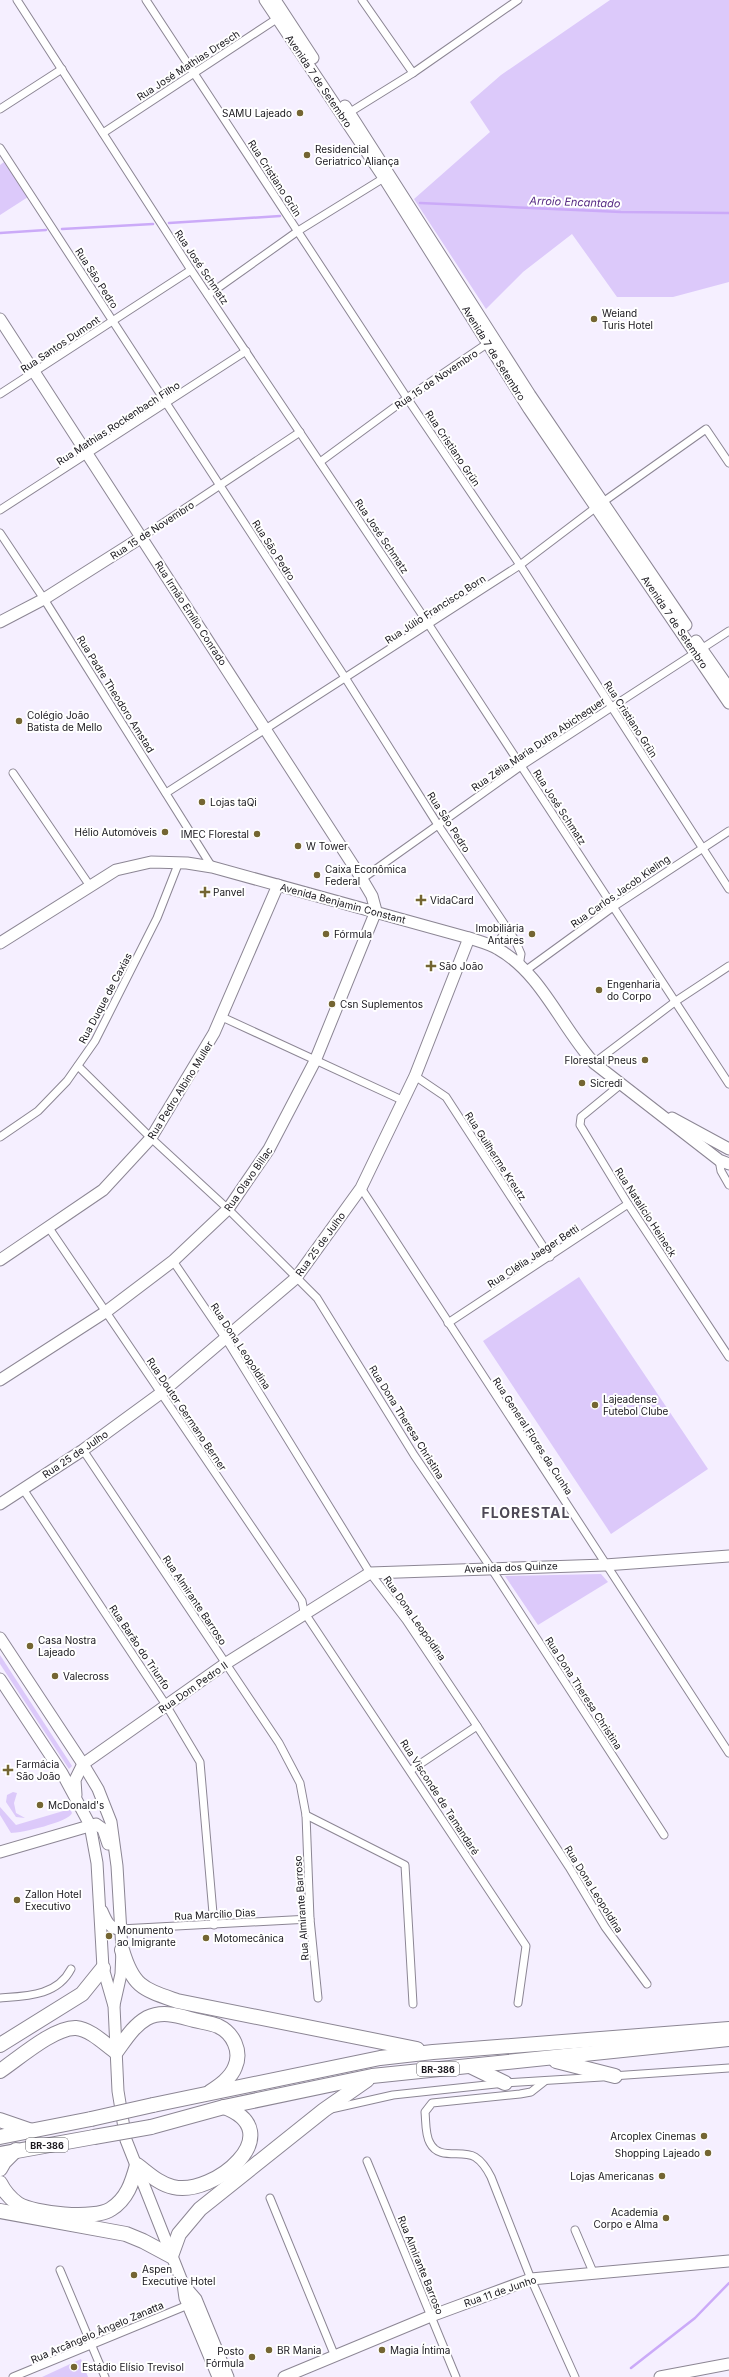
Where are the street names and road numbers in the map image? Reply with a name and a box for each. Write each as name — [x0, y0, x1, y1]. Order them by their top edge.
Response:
street label: Rua José Mathias Dresch — [134, 27, 242, 103]
street label: Avenida 7 de Setembro — [283, 32, 355, 130]
street label: Rua Cristiano Grün — [246, 138, 304, 219]
street label: Rua José Schmatz — [173, 227, 231, 307]
street label: Rua São Pedro — [73, 246, 121, 310]
street label: Avenida 7 de Setembro — [460, 303, 528, 403]
street label: Rua Santos Dumont — [18, 313, 103, 375]
street label: Rua 15 de Novembro — [392, 347, 480, 411]
street label: Rua Mathias Rockenbach Filho — [54, 379, 182, 467]
street label: Rua Cristiano Grün — [423, 408, 483, 488]
street label: Rua José Schmatz — [353, 496, 411, 576]
street label: Rua 15 de Novembro — [108, 498, 196, 562]
street label: Rua São Pedro — [250, 518, 298, 582]
street label: Rua Irmão Emílio Conrado — [153, 559, 229, 667]
street label: Rua Júlio Francisco Born — [383, 572, 488, 646]
street label: Avenida 7 de Setembro — [639, 573, 711, 671]
street label: Rua Padre Theodoro Amstad — [75, 633, 157, 755]
street label: Rua Cristiano Grün — [602, 679, 660, 760]
street label: Rua Zélia Maria Dutra Abichequer — [469, 695, 607, 793]
street label: Rua José Schmatz — [531, 767, 589, 847]
street label: Rua São Pedro — [425, 790, 473, 854]
street label: Rua Carlos Jacob Kieling — [568, 852, 672, 930]
street label: Avenida Benjamin Constant — [279, 880, 408, 926]
street label: Rua Duque de Caxias — [76, 951, 134, 1045]
street label: Rua Pedro Albino Muller — [145, 1039, 215, 1141]
street label: Rua Guilherme Kreutz — [463, 1110, 529, 1202]
street label: Rua Olavo Billac — [221, 1144, 275, 1213]
street label: Rua Natalício Heineck — [613, 1165, 679, 1259]
street label: Rua 25 de Julho — [293, 1210, 347, 1278]
street label: Rua Clélia Jaeger Betti — [485, 1222, 581, 1290]
street label: Rua Dona Leopoldina — [209, 1301, 273, 1391]
street label: Rua Doutor Germano Berner — [145, 1355, 230, 1473]
street label: Rua Dona Theresa Christina — [367, 1363, 447, 1481]
street label: Rua General Flores da Cunha — [491, 1375, 575, 1497]
street label: Rua 25 de Julho — [40, 1428, 110, 1480]
street label: Rua Almirante Barroso — [161, 1553, 229, 1647]
street label: Avenida dos Quinze — [464, 1559, 558, 1575]
street label: Rua Dona Leopoldina — [381, 1573, 449, 1663]
street label: Rua Barão do Triunfo — [107, 1602, 173, 1692]
street label: Rua Dona Theresa Christina — [543, 1634, 625, 1752]
street label: Rua Dom Pedro II — [156, 1659, 230, 1715]
street label: Rua Visconde de Tamandaré — [398, 1737, 482, 1857]
street label: Rua Dona Leopoldina — [562, 1843, 626, 1935]
street label: Rua Almirante Barroso — [291, 1855, 311, 1961]
street label: Rua Marcílio Dias — [174, 1906, 256, 1922]
road number: BR-386 — [417, 2062, 459, 2076]
road number: BR-386 — [26, 2138, 68, 2152]
street label: Rua Almirante Barroso — [396, 2214, 446, 2316]
street label: Rua 11 de Junho — [462, 2273, 538, 2309]
street label: Rua Arcângelo Ângelo Zanatta — [29, 2299, 165, 2365]

